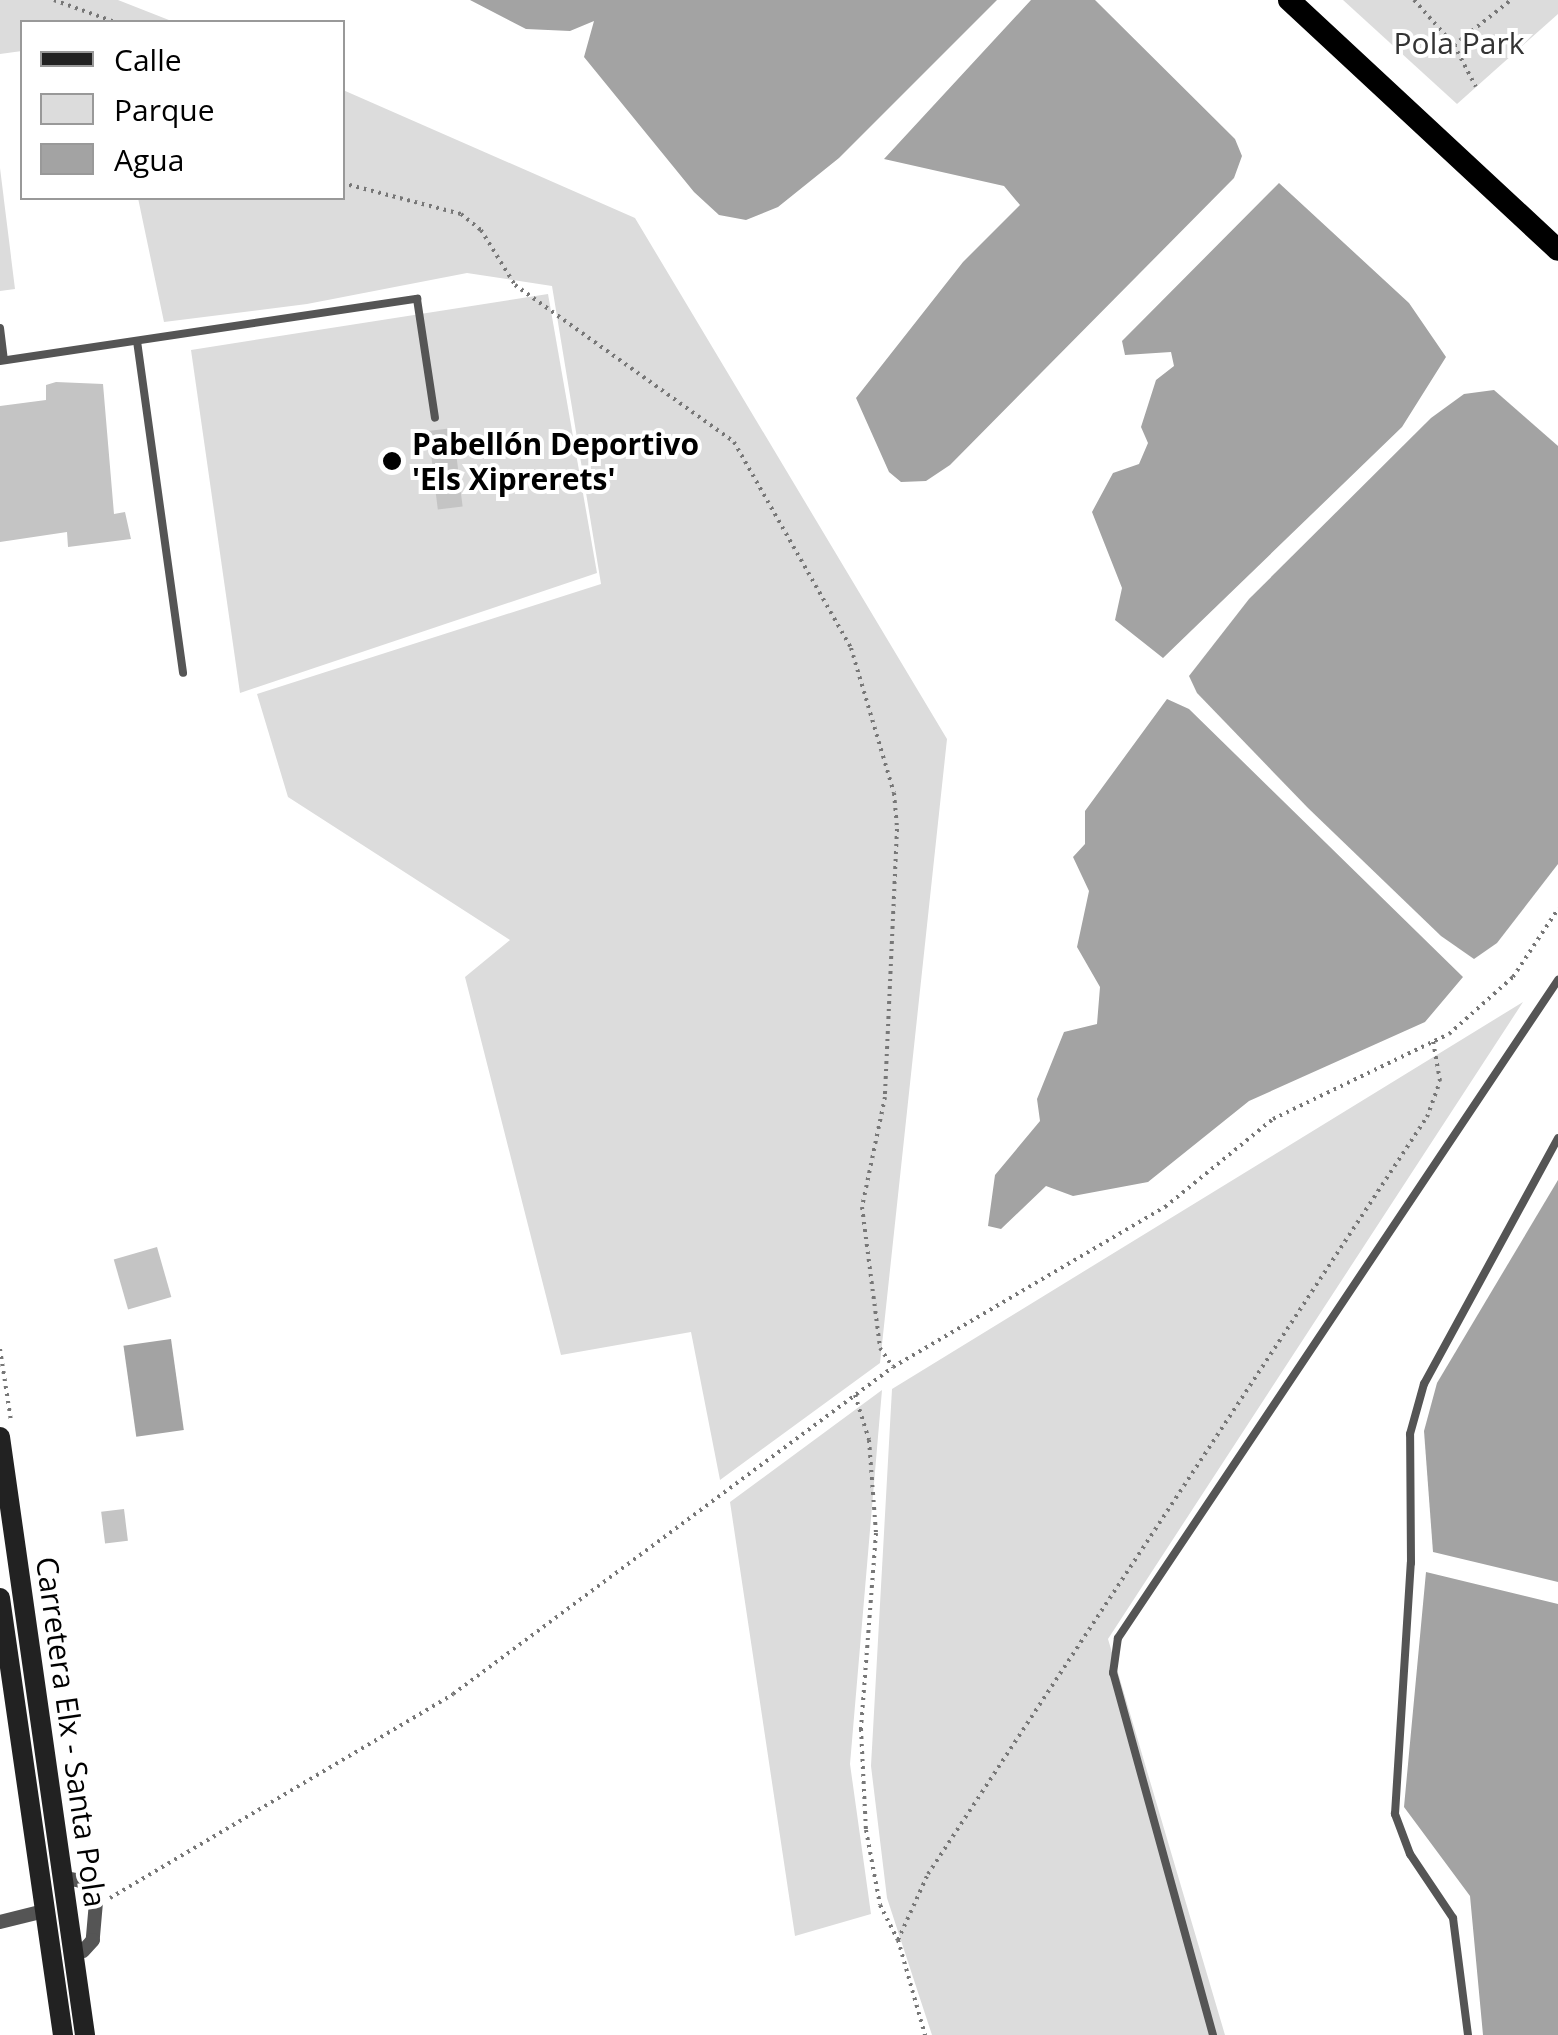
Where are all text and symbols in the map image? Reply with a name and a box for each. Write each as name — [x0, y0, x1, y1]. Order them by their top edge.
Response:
legend — [20, 20, 345, 200]
park label: Pola Park — [1394, 25, 1524, 61]
text: Calle — [114, 39, 182, 80]
text: Parque — [114, 89, 215, 130]
text: Agua — [114, 139, 184, 180]
place label: Pabellón Deportivo 'Els Xiprerets' — [412, 426, 699, 496]
marker: Pabellón Deportivo 'Els Xiprerets' — [381, 450, 403, 472]
street label: Carretera Elx - Santa Pola — [29, 1555, 113, 1909]

